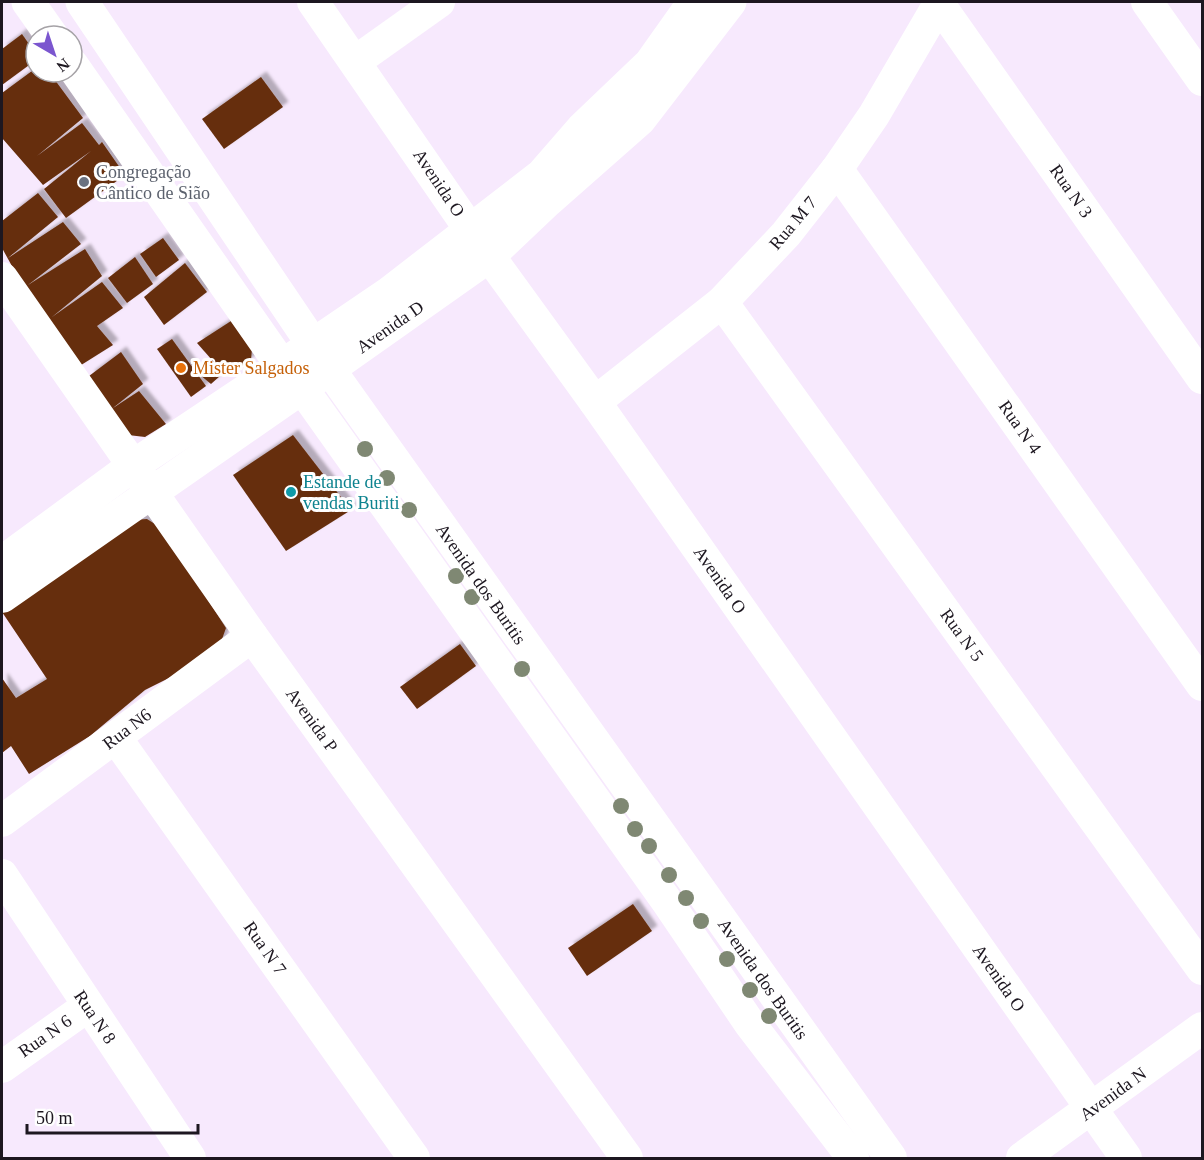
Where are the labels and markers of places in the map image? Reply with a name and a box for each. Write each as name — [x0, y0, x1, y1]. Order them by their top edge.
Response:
place label: Congregação Cântico de Sião — [96, 162, 210, 203]
marker: Congregação Cântico de Sião — [77, 175, 91, 189]
place label: Mister Salgados — [193, 358, 310, 378]
marker: Mister Salgados — [174, 361, 188, 375]
place label: Estande de vendas Buriti — [303, 472, 400, 513]
marker: Estande de vendas Buriti — [284, 485, 298, 499]

